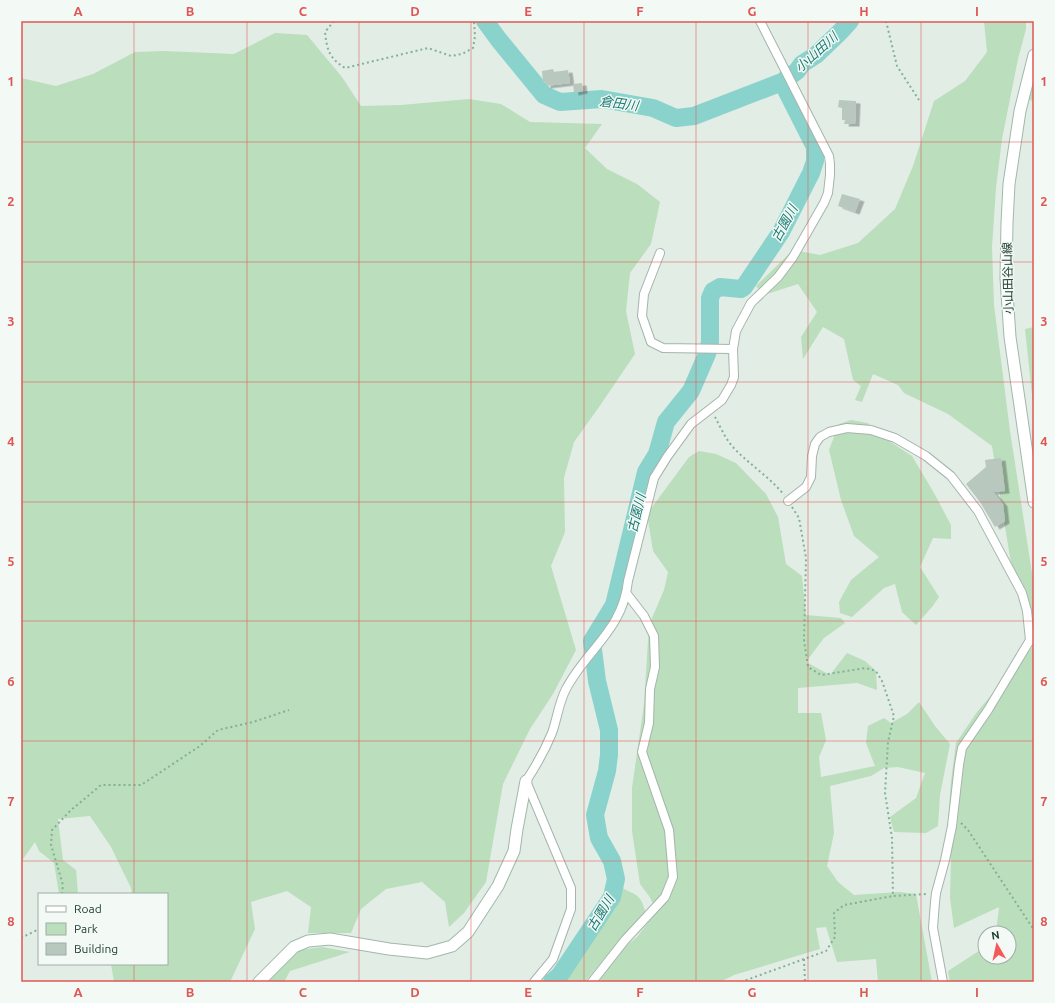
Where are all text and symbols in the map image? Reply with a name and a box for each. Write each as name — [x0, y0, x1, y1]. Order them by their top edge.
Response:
text: A — [73, 4, 83, 18]
text: B — [186, 4, 195, 18]
text: C — [299, 4, 308, 18]
text: D — [410, 4, 420, 18]
text: E — [524, 4, 532, 18]
text: F — [636, 4, 644, 18]
text: G — [748, 4, 757, 18]
text: H — [859, 4, 869, 18]
text: I — [975, 4, 979, 18]
water label: 小山田川 — [792, 28, 841, 75]
text: 1 — [7, 74, 15, 88]
text: 1 — [1040, 74, 1048, 88]
water label: 倉田川 — [599, 93, 641, 113]
text: 2 — [7, 194, 15, 208]
text: 2 — [1040, 194, 1048, 208]
water label: 古園川 — [768, 201, 801, 243]
street label: 小山田谷山線 — [1000, 242, 1015, 314]
text: 3 — [7, 314, 15, 328]
text: 3 — [1040, 314, 1048, 328]
text: 4 — [7, 434, 15, 448]
text: 4 — [1040, 434, 1048, 448]
water label: 古園川 — [624, 490, 648, 534]
text: 5 — [7, 554, 15, 568]
text: 5 — [1040, 554, 1048, 568]
text: 6 — [7, 674, 15, 688]
text: 6 — [1040, 674, 1048, 688]
text: 7 — [7, 794, 15, 808]
text: 7 — [1040, 794, 1048, 808]
water label: 古園川 — [584, 891, 617, 933]
legend — [38, 893, 168, 965]
text: Road — [74, 902, 102, 915]
text: 8 — [7, 914, 15, 928]
text: 8 — [1040, 914, 1048, 928]
text: Park — [74, 922, 98, 935]
north arrow — [977, 925, 1017, 965]
text: N — [990, 929, 1000, 942]
text: Building — [74, 942, 118, 955]
text: A — [73, 985, 83, 999]
text: B — [186, 985, 195, 999]
text: C — [299, 985, 308, 999]
text: D — [410, 985, 420, 999]
text: E — [524, 985, 532, 999]
text: F — [636, 985, 644, 999]
text: G — [748, 985, 757, 999]
text: H — [859, 985, 869, 999]
text: I — [975, 985, 979, 999]

